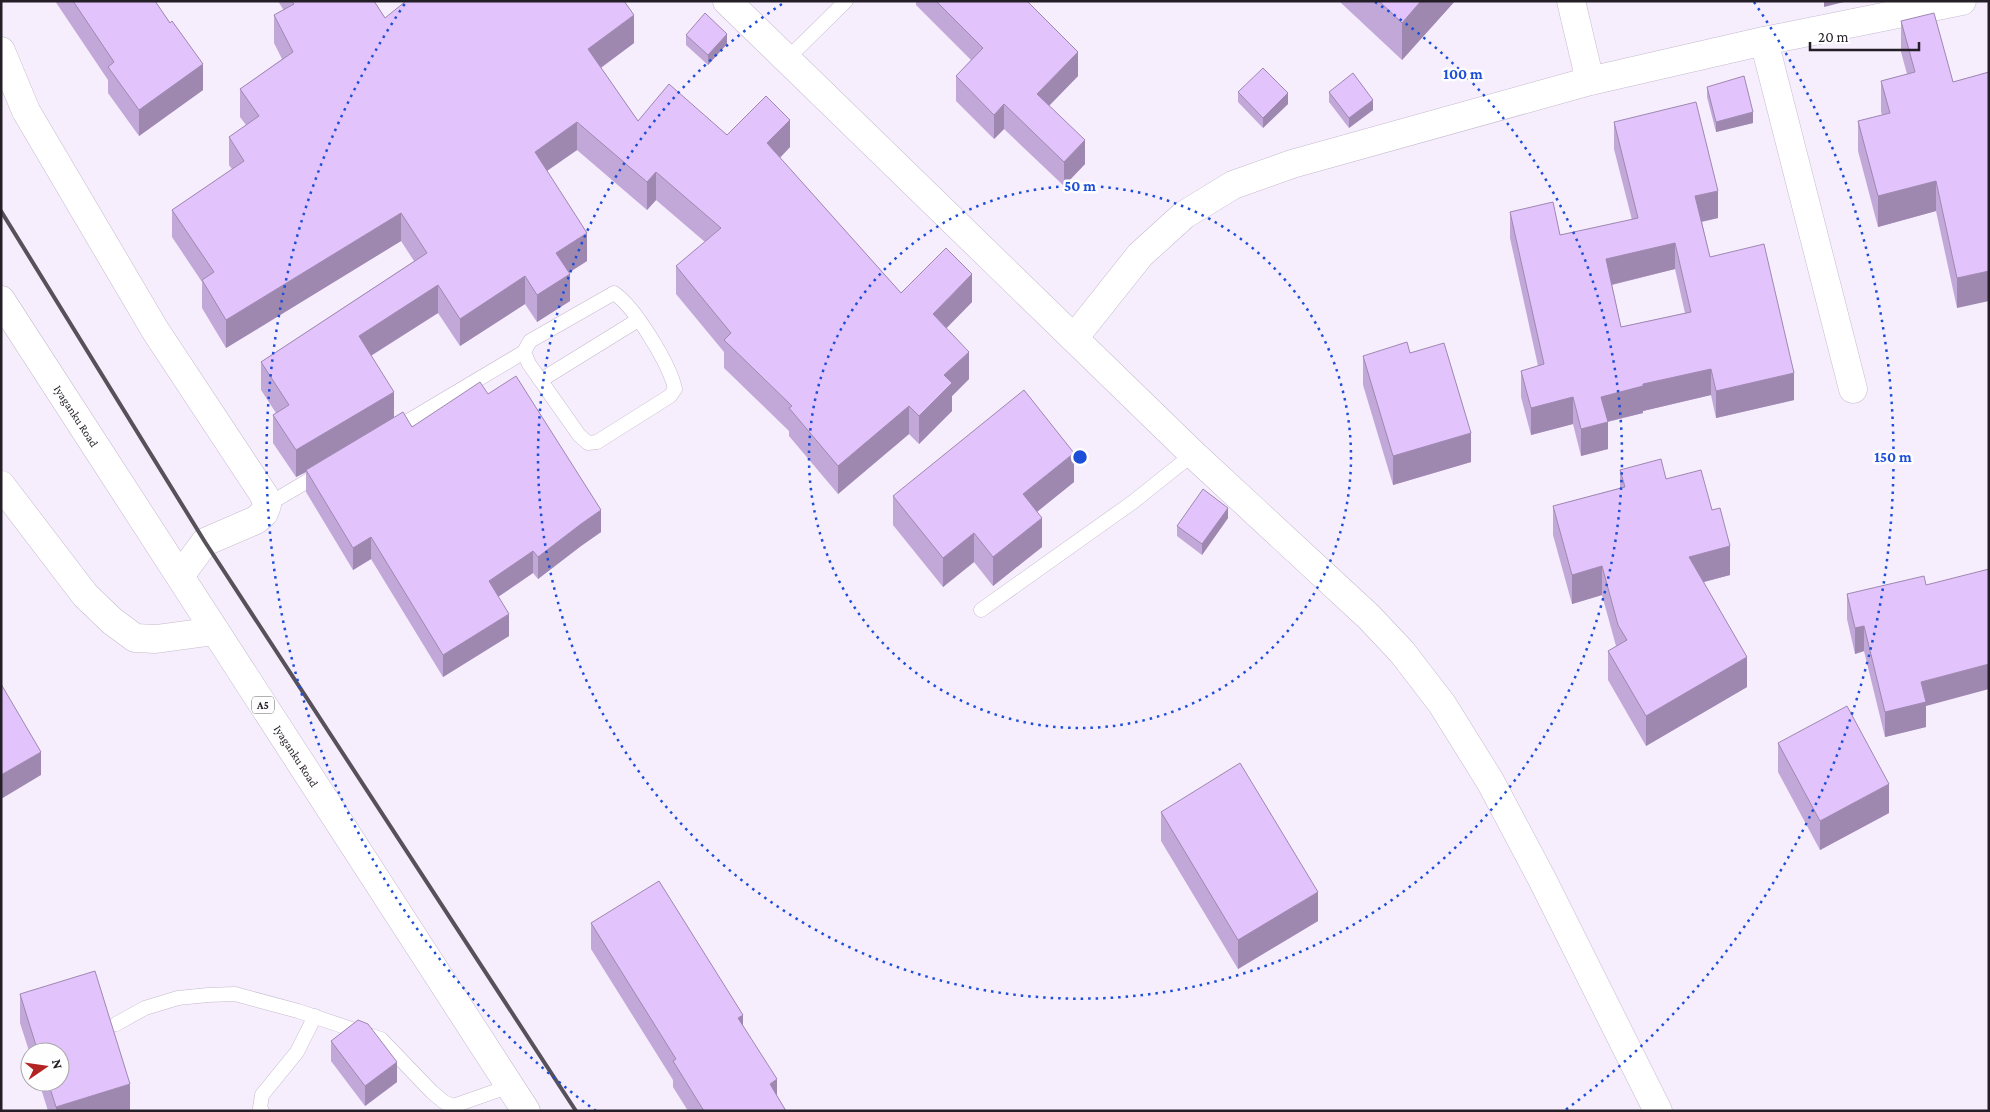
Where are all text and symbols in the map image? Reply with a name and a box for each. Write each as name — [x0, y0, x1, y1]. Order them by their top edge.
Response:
scale bar — [1810, 20, 1919, 52]
text: 20 m — [1818, 29, 1849, 45]
text: 100 m — [1443, 66, 1483, 82]
text: 50 m — [1064, 178, 1096, 194]
street label: Iyaganku Road — [51, 382, 102, 450]
centre of rings — [1071, 448, 1089, 466]
text: 150 m — [1874, 449, 1912, 465]
road number: A5 — [252, 696, 274, 714]
street label: Iyaganku Road — [271, 722, 322, 790]
north arrow — [20, 1042, 70, 1092]
text: N — [49, 1058, 67, 1071]

